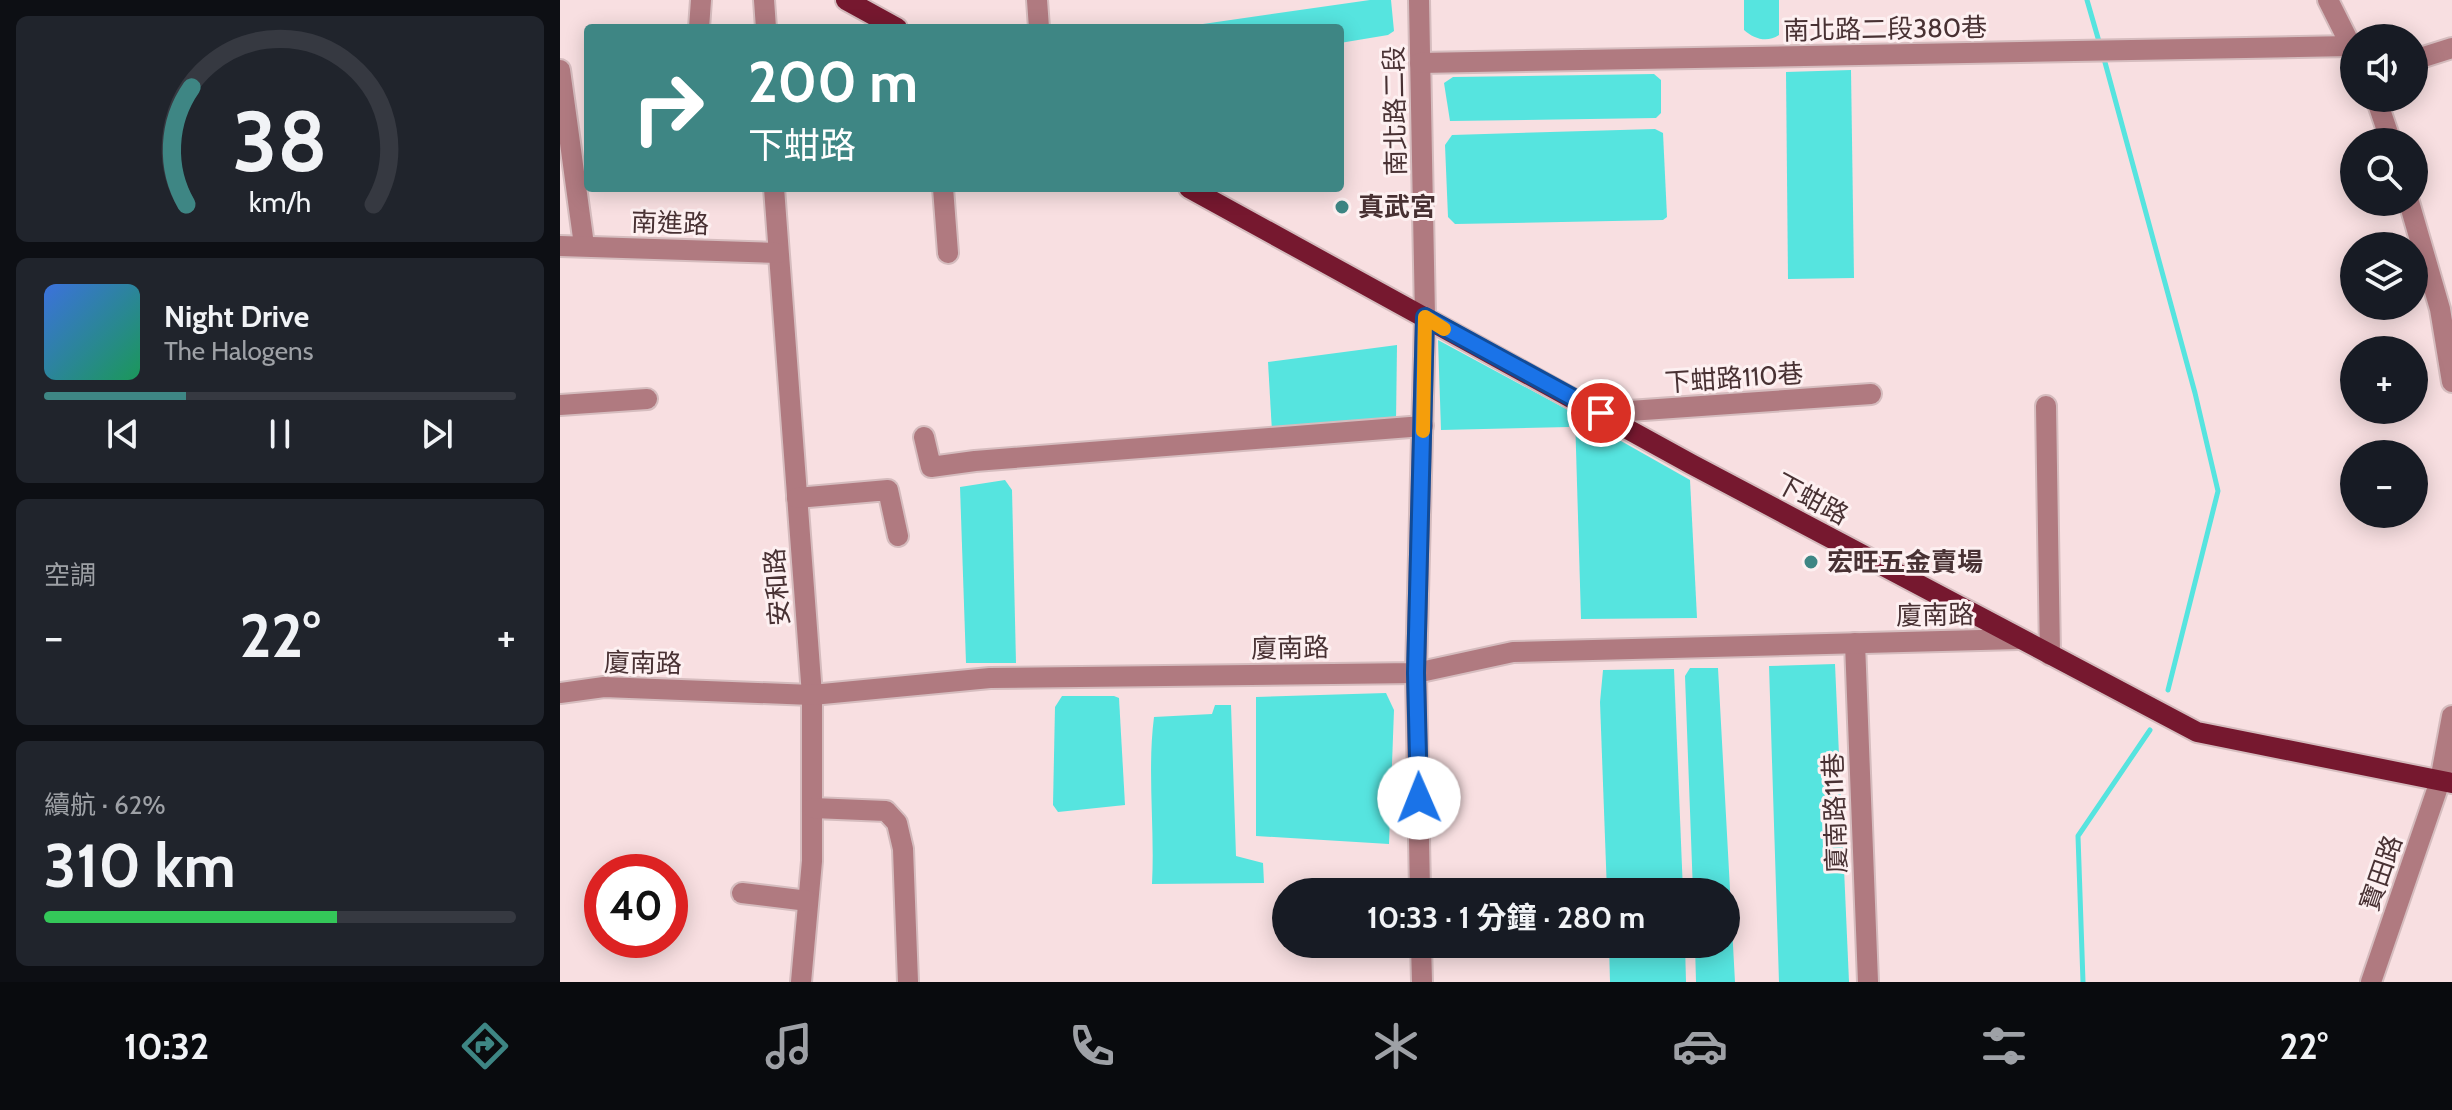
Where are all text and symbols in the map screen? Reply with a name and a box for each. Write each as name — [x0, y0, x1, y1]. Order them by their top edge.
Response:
street label: 南北路二段380巷 — [1783, 11, 1987, 47]
map controls — [2340, 24, 2428, 528]
button: sound — [2340, 24, 2428, 112]
street label: 南北路二段 — [1378, 46, 1412, 176]
text: 200 m — [748, 48, 918, 116]
icon: right — [616, 56, 720, 160]
text: 38 — [232, 90, 328, 191]
text: 下蚶路 — [748, 123, 856, 167]
button: search — [2340, 128, 2428, 216]
text: km/h — [249, 184, 311, 219]
place label: 真武宮 — [1358, 191, 1436, 223]
marker: 真武宮 — [1333, 198, 1351, 216]
street label: 南進路 — [630, 206, 710, 240]
button: layers — [2340, 232, 2428, 320]
text: Night Drive — [164, 298, 309, 335]
text: The Halogens — [164, 335, 313, 367]
button: + — [2340, 336, 2428, 424]
street label: 下蚶路110巷 — [1663, 357, 1805, 399]
pin — [1567, 379, 1635, 447]
icon: arrive — [1579, 391, 1623, 435]
icon: previous — [101, 412, 145, 456]
icon: pause — [258, 412, 302, 456]
icon: next — [415, 412, 459, 456]
button: − — [2340, 440, 2428, 528]
street label: 下蚶路 — [1770, 467, 1854, 531]
place label: 宏旺五金賣場 — [1827, 546, 1983, 578]
street label: 安和路 — [758, 547, 796, 627]
marker: 宏旺五金賣場 — [1802, 553, 1820, 571]
text: 空調 — [44, 559, 96, 591]
street label: 廈南路 — [1896, 598, 1974, 632]
text: 22° — [240, 599, 320, 672]
text: − — [44, 610, 63, 663]
text: + — [497, 610, 516, 663]
street label: 廈南路 — [1251, 631, 1329, 665]
street label: 廈南路 — [604, 646, 682, 680]
street label: 廈南路11巷 — [1817, 752, 1853, 874]
position arrow — [1377, 756, 1461, 840]
text: 續航 · 62% — [44, 789, 166, 821]
text: 310 km — [44, 829, 236, 902]
street label: 寶田路 — [2353, 831, 2409, 915]
speed limit sign: 40 — [584, 854, 688, 958]
text: 10:33 · 1 分鐘 · 280 m — [1367, 899, 1645, 936]
icon: directions — [457, 1018, 513, 1074]
icon: music — [761, 1018, 817, 1074]
icon: phone — [1064, 1018, 1120, 1074]
icon: climate — [1368, 1018, 1424, 1074]
icon: car — [1672, 1018, 1728, 1074]
icon: filters — [1976, 1018, 2032, 1074]
text: 10:32 — [124, 1024, 209, 1068]
text: 22° — [2280, 1024, 2328, 1068]

